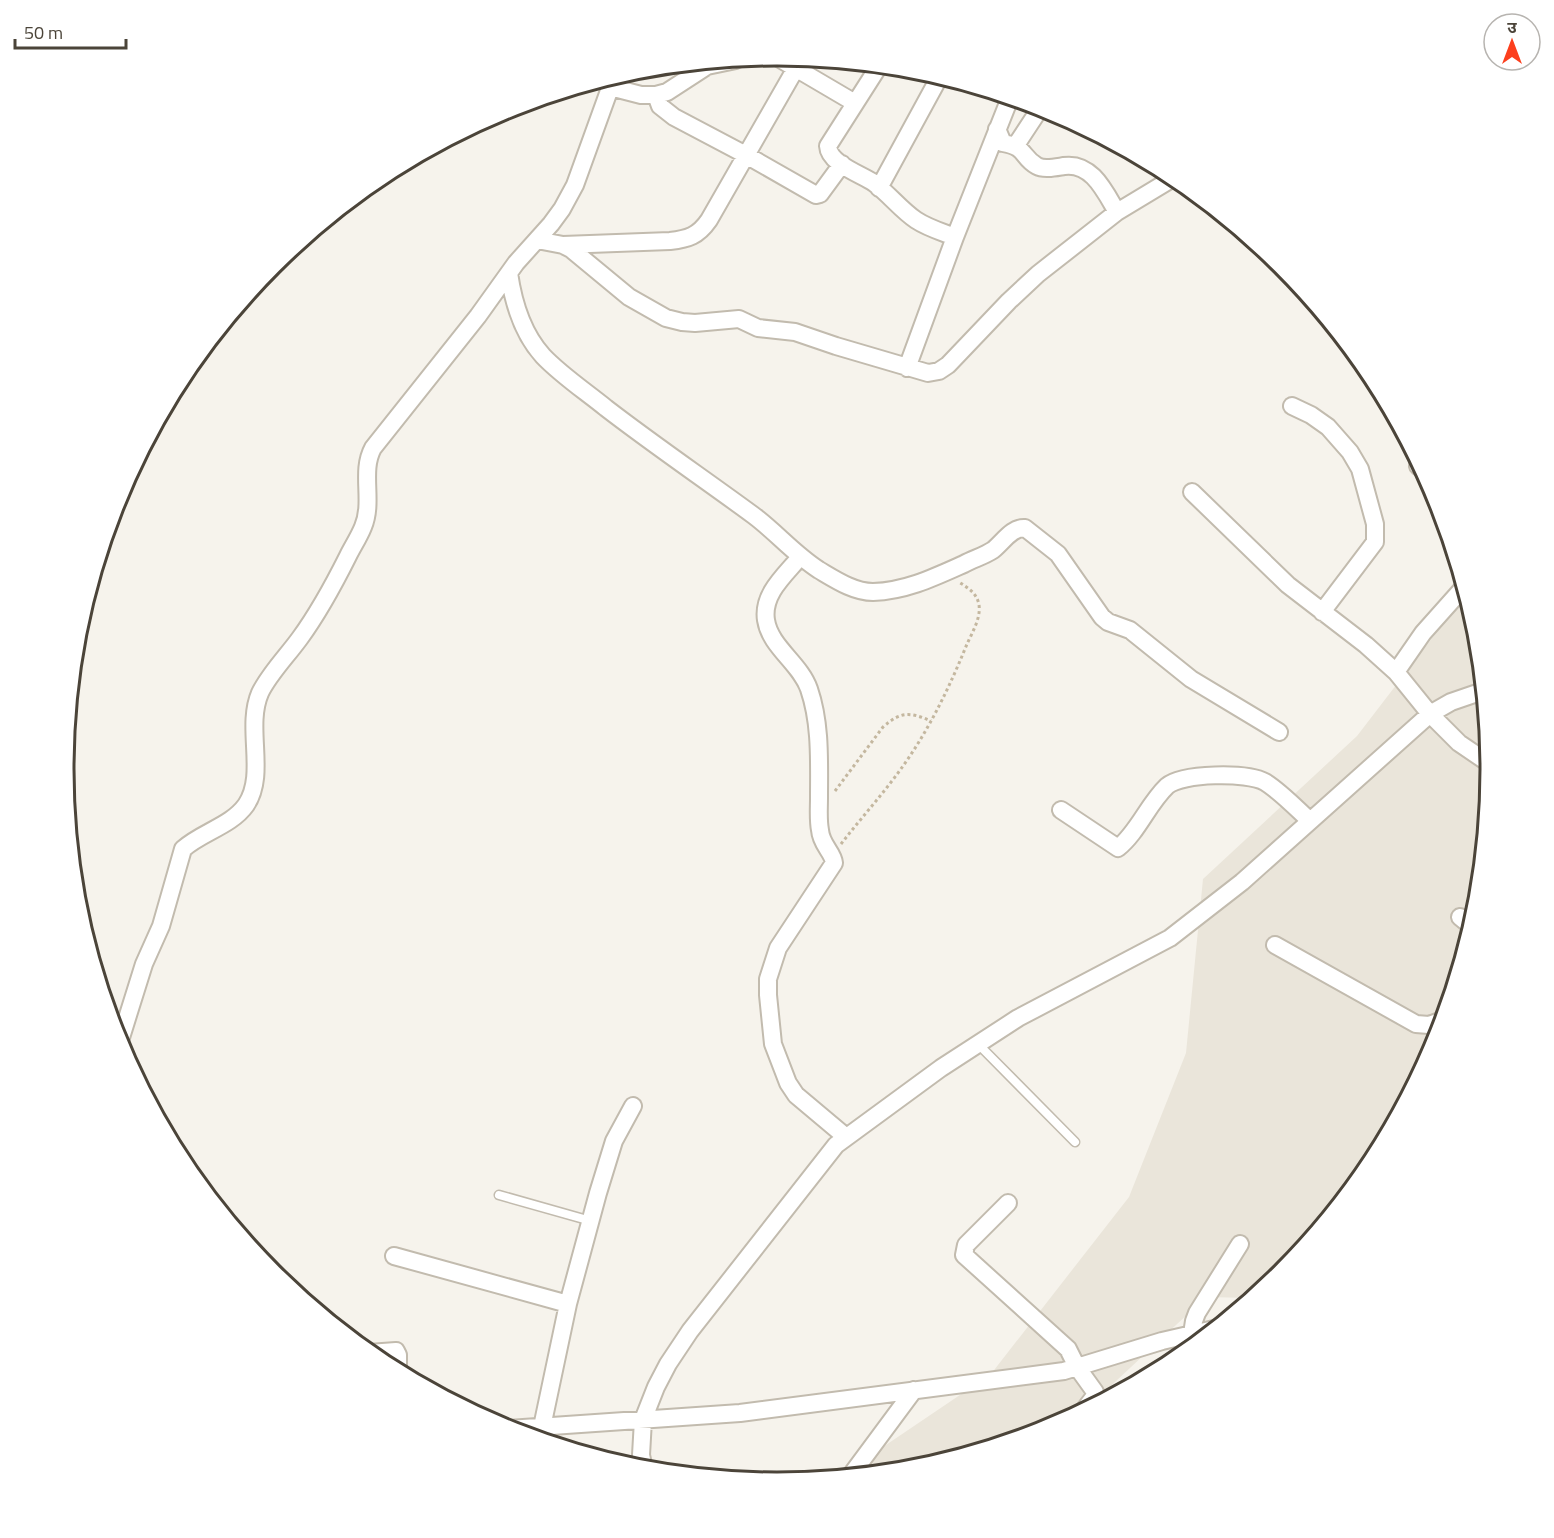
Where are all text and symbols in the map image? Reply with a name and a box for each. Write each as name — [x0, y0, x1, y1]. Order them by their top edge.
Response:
scale bar — [15, 12, 126, 50]
north arrow — [1482, 12, 1542, 72]
text: उ — [1507, 15, 1517, 39]
text: 50 m — [24, 19, 63, 46]

